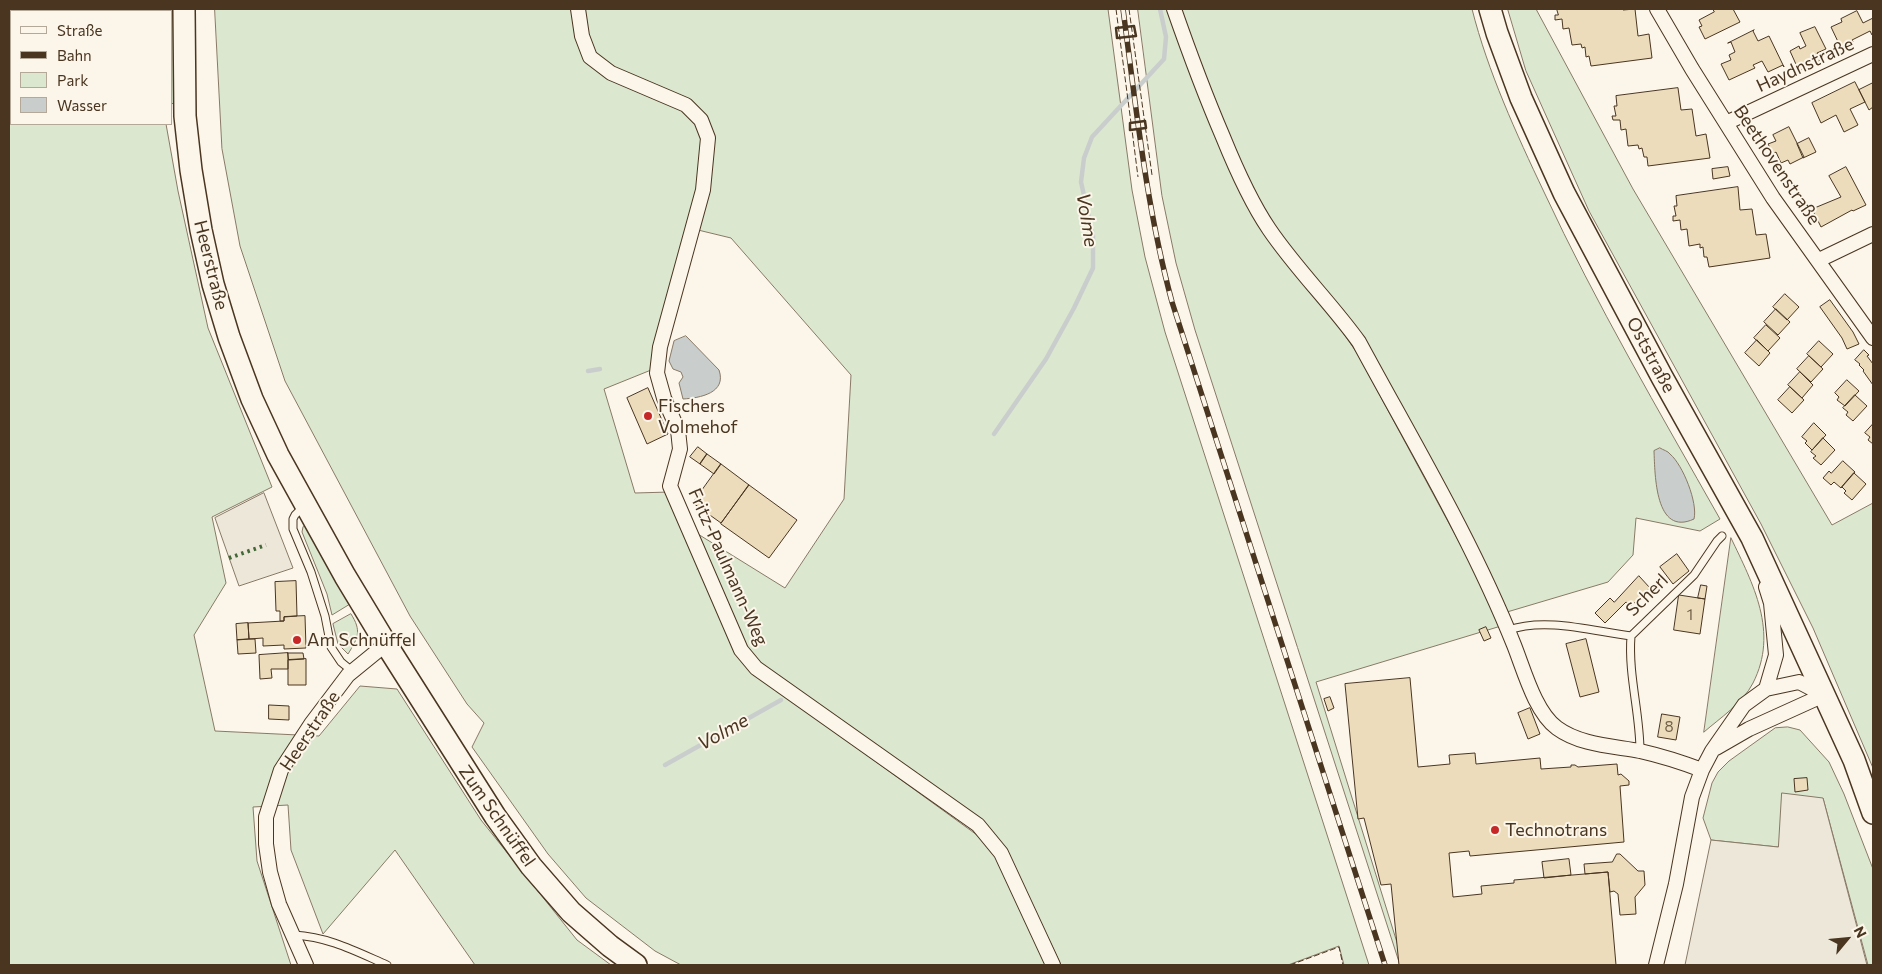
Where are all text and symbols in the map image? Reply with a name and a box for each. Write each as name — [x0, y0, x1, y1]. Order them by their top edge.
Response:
legend — [10, 10, 172, 125]
text: Straße — [57, 21, 103, 39]
street label: Haydnstraße — [1753, 33, 1857, 97]
text: Bahn — [57, 46, 92, 64]
text: Park — [57, 71, 88, 89]
text: Wasser — [57, 96, 107, 114]
street label: Beethovenstraße — [1729, 101, 1825, 229]
water label: Volme — [1071, 191, 1103, 249]
street label: Heerstraße — [189, 218, 233, 312]
street label: Oststraße — [1622, 313, 1680, 397]
place label: Fischers Volmehof — [658, 395, 738, 438]
marker: Fischers Volmehof — [642, 410, 654, 422]
street label: Fritz-Paulmann-Weg — [684, 485, 772, 649]
street label: Scherl — [1621, 569, 1673, 621]
house number: 1 — [1687, 606, 1693, 624]
place label: Am Schnüffel — [307, 629, 416, 651]
marker: Am Schnüffel — [291, 634, 303, 646]
street label: Heerstraße — [275, 687, 345, 775]
water label: Volme — [694, 709, 752, 755]
house number: 8 — [1664, 718, 1674, 736]
street label: Zum Schnüffel — [454, 761, 540, 871]
place label: Technotrans — [1505, 819, 1607, 841]
marker: Technotrans — [1489, 824, 1501, 836]
north arrow — [1822, 914, 1872, 964]
text: N — [1851, 923, 1871, 940]

